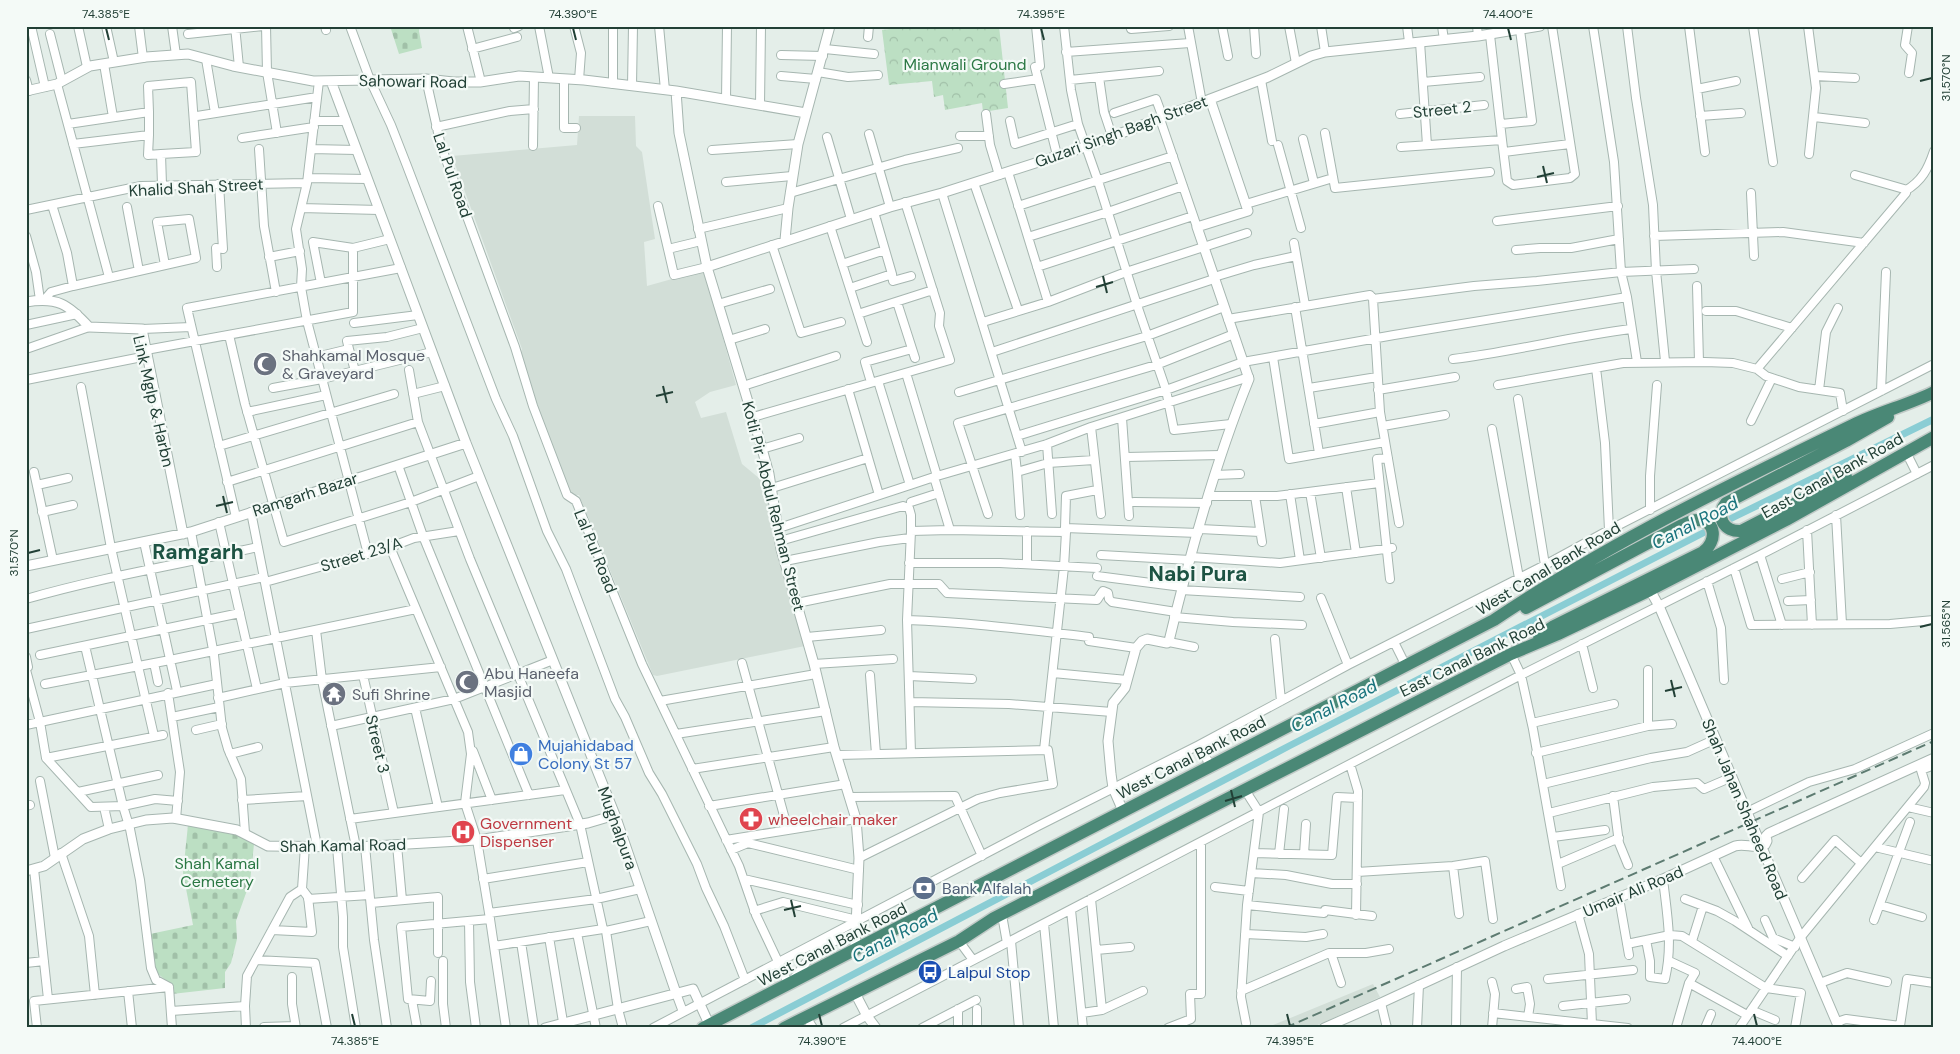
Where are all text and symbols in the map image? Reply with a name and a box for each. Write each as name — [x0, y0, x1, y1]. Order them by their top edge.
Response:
text: 74.385°E — [82, 6, 130, 22]
text: 74.390°E — [549, 6, 598, 22]
text: 74.395°E — [1017, 6, 1065, 22]
text: 74.400°E — [1483, 6, 1533, 22]
park label: Mianwali Ground — [903, 54, 1027, 75]
text: 31.570°N — [1938, 55, 1954, 101]
street label: Sahowari Road — [359, 70, 467, 93]
street label: Guzari Singh Bagh Street — [1032, 90, 1210, 172]
street label: Street 2 — [1412, 96, 1472, 123]
street label: Lal Pul Road — [428, 130, 477, 220]
street label: Khalid Shah Street — [128, 173, 264, 202]
street label: Link Mglp & Harbn — [128, 333, 179, 469]
place label: Shahkamal Mosque & Graveyard — [282, 345, 425, 384]
mosque icon: Shahkamal Mosque & Graveyard — [252, 351, 278, 377]
street label: Kotli Pir Abdul Rehman Street — [737, 399, 810, 613]
street label: East Canal Bank Road — [1758, 428, 1907, 523]
street label: Ramgarh Bazar — [250, 468, 361, 521]
water label: Canal Road — [1647, 490, 1743, 555]
street label: Lal Pul Road — [569, 506, 622, 596]
street label: West Canal Bank Road — [1472, 517, 1624, 620]
text: 31.570°N — [6, 530, 22, 576]
street label: Street 23/A — [318, 532, 405, 577]
district label: Ramgarh — [152, 538, 244, 566]
district label: Nabi Pura — [1149, 560, 1247, 588]
text: 31.565°N — [1938, 600, 1954, 648]
street label: East Canal Bank Road — [1396, 613, 1548, 702]
place label: Abu Haneefa Masjid — [484, 663, 579, 702]
mosque icon: Abu Haneefa Masjid — [454, 669, 480, 695]
water label: Canal Road — [1286, 673, 1382, 738]
temple icon: Sufi Shrine — [321, 681, 347, 707]
place label: Sufi Shrine — [352, 684, 430, 705]
street label: West Canal Bank Road — [1113, 711, 1269, 804]
street label: Street 3 — [361, 713, 394, 775]
street label: Shah Jahan Shaheed Road — [1697, 715, 1792, 903]
place label: Mujahidabad Colony St 57 — [538, 735, 634, 774]
shop icon: Mujahidabad Colony St 57 — [508, 741, 534, 767]
street label: Mughalpura — [593, 784, 642, 873]
pharmacy icon: wheelchair maker — [738, 806, 764, 832]
place label: wheelchair maker — [768, 809, 898, 830]
place label: Government Dispenser — [480, 813, 572, 852]
hospital icon: Government Dispenser — [450, 819, 476, 845]
street label: Shah Kamal Road — [280, 834, 406, 857]
park label: Shah Kamal Cemetery — [175, 853, 259, 892]
street label: Umair Ali Road — [1580, 861, 1687, 922]
bank icon: Bank Alfalah — [911, 875, 937, 901]
place label: Bank Alfalah — [942, 878, 1031, 899]
street label: West Canal Bank Road — [754, 898, 910, 991]
water label: Canal Road — [848, 903, 943, 969]
bus stop icon: Lalpul Stop — [917, 959, 943, 985]
place label: Lalpul Stop — [948, 962, 1031, 983]
text: 74.385°E — [331, 1033, 379, 1049]
text: 74.390°E — [798, 1033, 847, 1049]
text: 74.395°E — [1266, 1033, 1314, 1049]
text: 74.400°E — [1732, 1033, 1782, 1049]

